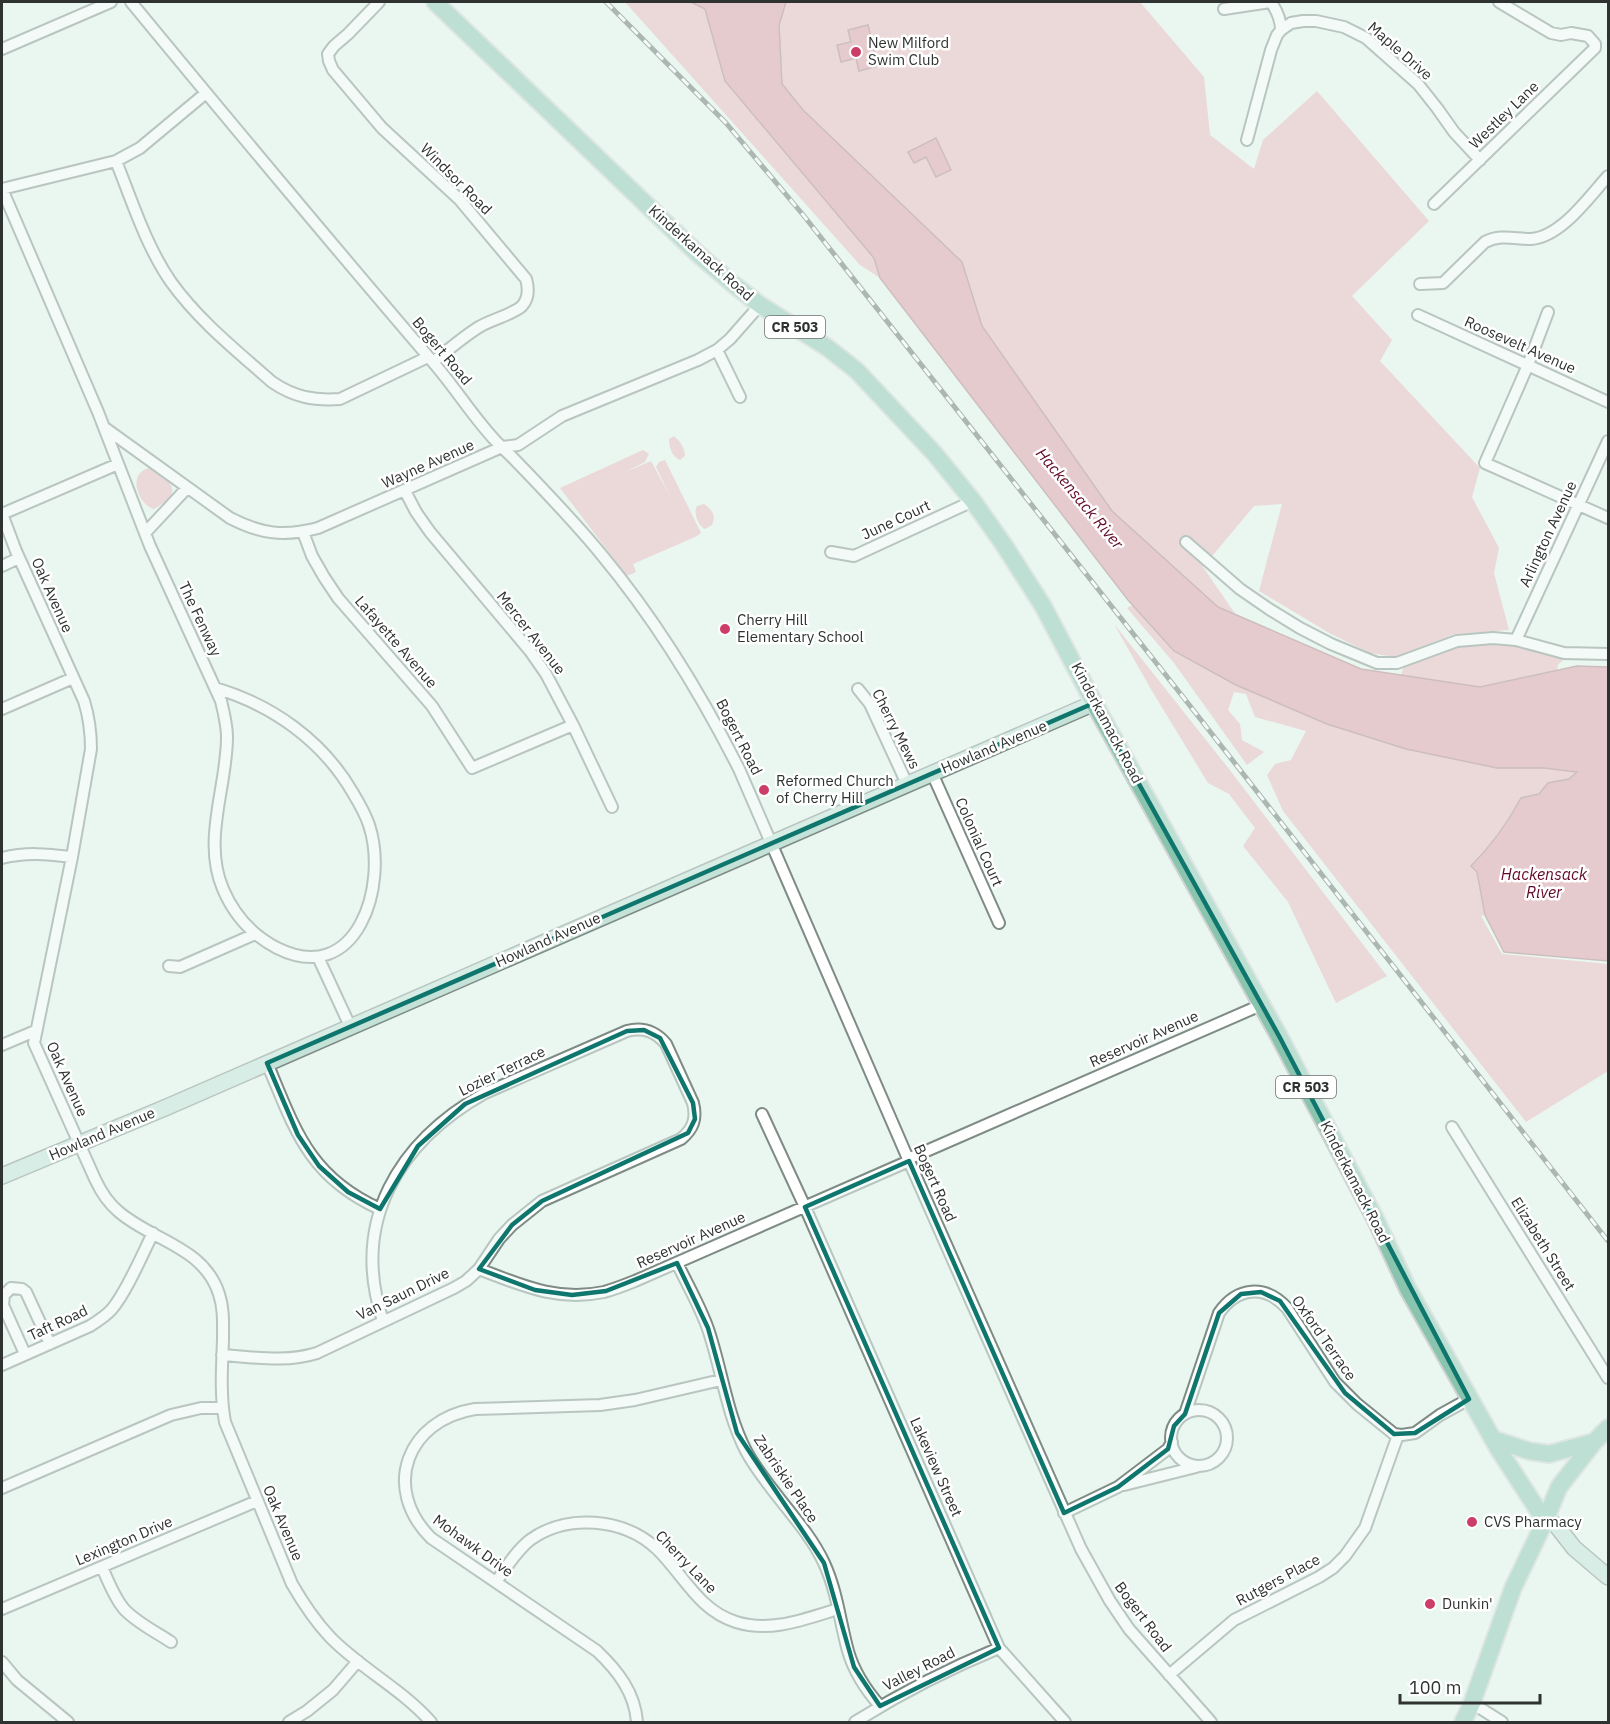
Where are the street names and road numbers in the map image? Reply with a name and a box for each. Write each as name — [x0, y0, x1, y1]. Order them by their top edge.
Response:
street label: Maple Drive — [1364, 17, 1437, 84]
street label: Westley Lane — [1465, 77, 1542, 153]
street label: Windsor Road — [417, 139, 496, 218]
street label: Kinderkamack Road — [645, 201, 758, 305]
street label: Roosevelt Avenue — [1462, 311, 1579, 378]
street label: Bogert Road — [408, 313, 476, 389]
road number: CR 503 — [765, 316, 825, 338]
street label: Wayne Avenue — [379, 435, 477, 492]
street label: Arlington Avenue — [1515, 478, 1580, 590]
street label: June Court — [858, 495, 933, 544]
street label: Oak Avenue — [27, 554, 77, 635]
street label: The Fenway — [175, 578, 226, 660]
street label: Mercer Avenue — [493, 587, 570, 678]
street label: Lafayette Avenue — [351, 592, 442, 692]
street label: Kinderkamack Road — [1067, 659, 1147, 787]
street label: Cherry Mews — [868, 686, 925, 772]
street label: Bogert Road — [712, 695, 767, 778]
street label: Howland Avenue — [938, 716, 1050, 777]
street label: Colonial Court — [951, 794, 1007, 889]
street label: Howland Avenue — [492, 908, 603, 971]
street label: Reservoir Avenue — [1086, 1006, 1201, 1071]
street label: Oak Avenue — [42, 1038, 92, 1119]
street label: Lozier Terrace — [455, 1041, 548, 1100]
road number: CR 503 — [1276, 1076, 1336, 1098]
street label: Howland Avenue — [46, 1103, 158, 1164]
street label: Kinderkamack Road — [1316, 1117, 1394, 1246]
street label: Bogert Road — [910, 1141, 961, 1225]
street label: Elizabeth Street — [1507, 1193, 1580, 1294]
street label: Reservoir Avenue — [633, 1207, 748, 1272]
street label: Van Saun Drive — [353, 1263, 452, 1324]
street label: Oxford Terrace — [1288, 1291, 1361, 1384]
street label: Taft Road — [25, 1300, 91, 1345]
street label: Lakeview Street — [906, 1414, 967, 1519]
street label: Zabriskie Place — [750, 1431, 823, 1526]
street label: Oak Avenue — [259, 1482, 308, 1563]
street label: Mohawk Drive — [429, 1510, 517, 1581]
street label: Lexington Drive — [72, 1512, 175, 1570]
street label: Cherry Lane — [652, 1526, 721, 1597]
street label: Rutgers Place — [1232, 1549, 1323, 1610]
street label: Bogert Road — [1111, 1578, 1176, 1656]
street label: Valley Road — [880, 1642, 958, 1695]

